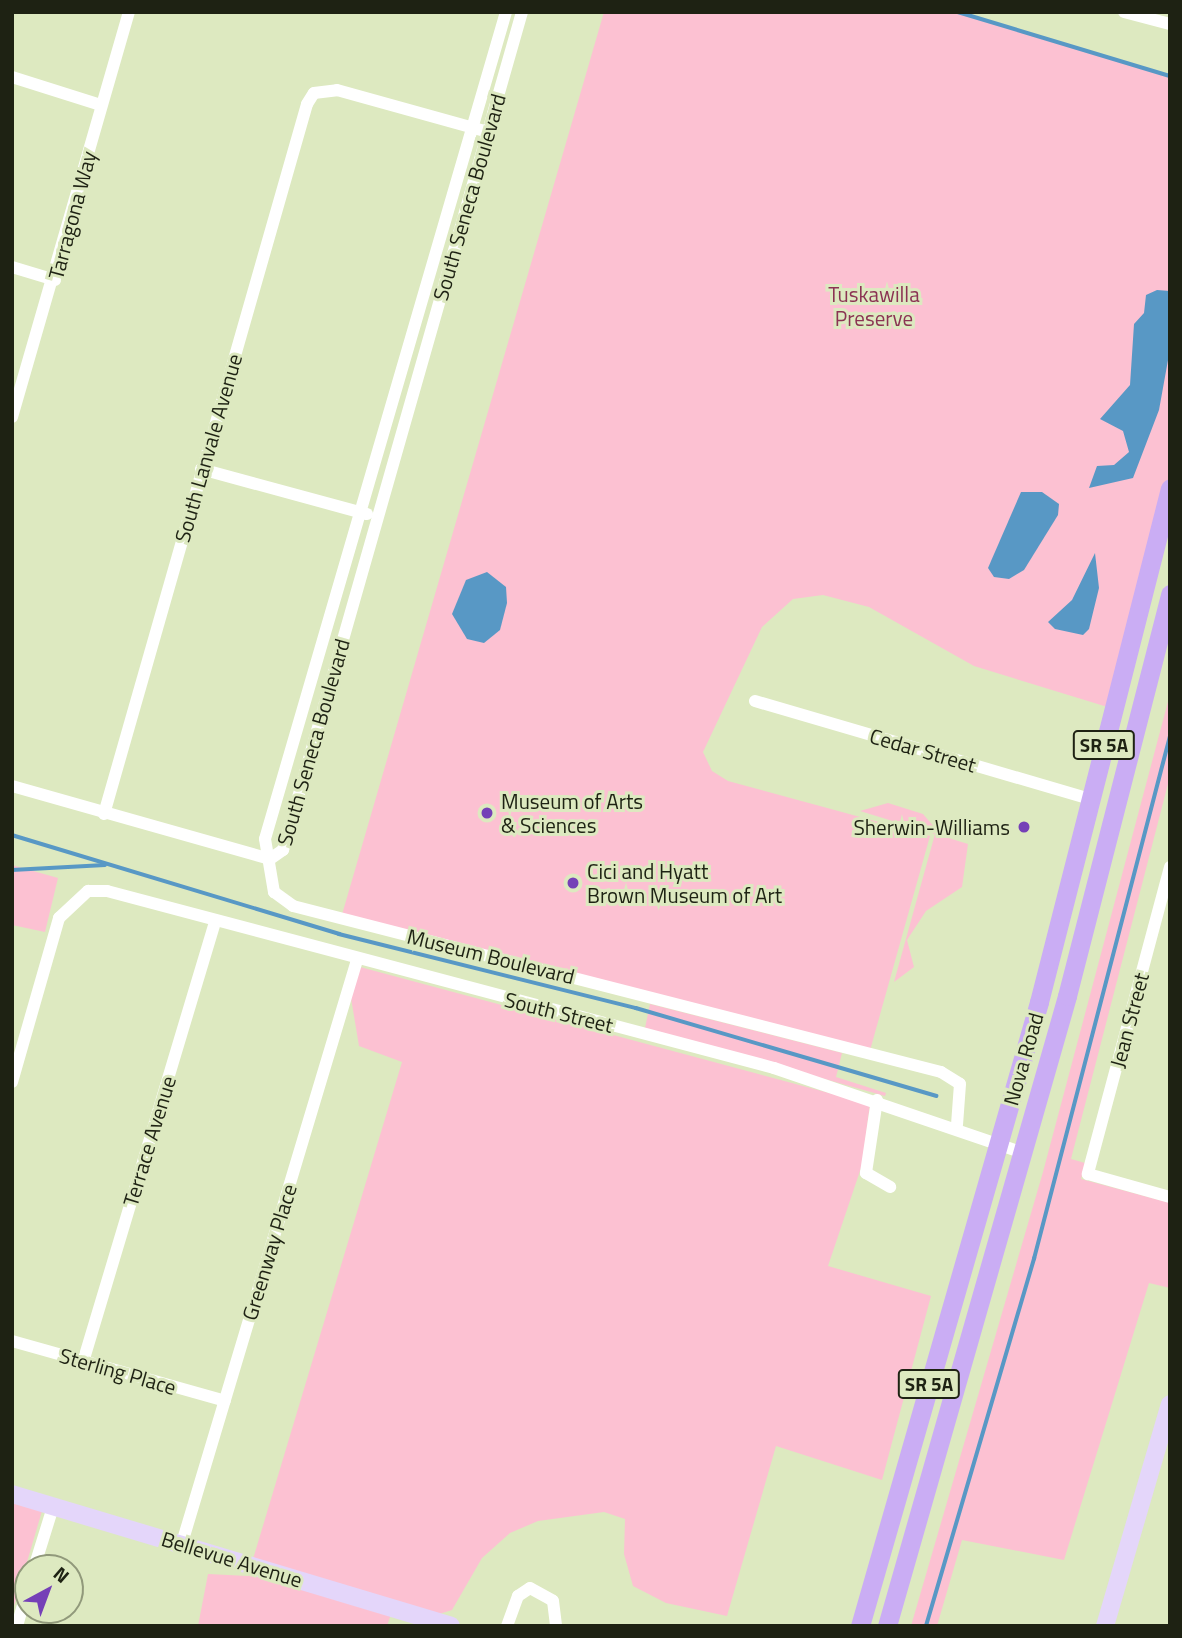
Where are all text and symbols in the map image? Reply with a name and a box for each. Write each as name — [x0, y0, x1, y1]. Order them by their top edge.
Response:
street label: South Seneca Boulevard — [427, 91, 511, 303]
street label: Tarragona Way — [43, 148, 101, 282]
park label: Tuskawilla Preserve — [828, 281, 920, 331]
street label: South Lanvale Avenue — [169, 351, 247, 545]
street label: South Seneca Boulevard — [271, 636, 355, 848]
street label: Cedar Street — [867, 723, 979, 777]
road number: SR 5A — [1072, 730, 1136, 760]
place label: Museum of Arts & Sciences — [501, 788, 643, 838]
marker: Museum of Arts & Sciences — [479, 805, 495, 821]
place label: Sherwin-Williams — [853, 814, 1010, 840]
marker: Sherwin-Williams — [1016, 819, 1032, 835]
place label: Cici and Hyatt Brown Museum of Art — [587, 858, 782, 908]
marker: Cici and Hyatt Brown Museum of Art — [565, 875, 581, 891]
street label: Museum Boulevard — [405, 923, 577, 989]
street label: Jean Street — [1104, 970, 1154, 1070]
street label: South Street — [502, 986, 616, 1038]
street label: Nova Road — [998, 1010, 1048, 1108]
street label: Terrace Avenue — [117, 1073, 181, 1209]
street label: Greenway Place — [236, 1181, 302, 1323]
street label: Sterling Place — [57, 1342, 179, 1400]
road number: SR 5A — [898, 1368, 960, 1400]
street label: Bellevue Avenue — [159, 1526, 305, 1592]
north arrow — [14, 1554, 84, 1624]
text: N — [47, 1559, 76, 1590]

